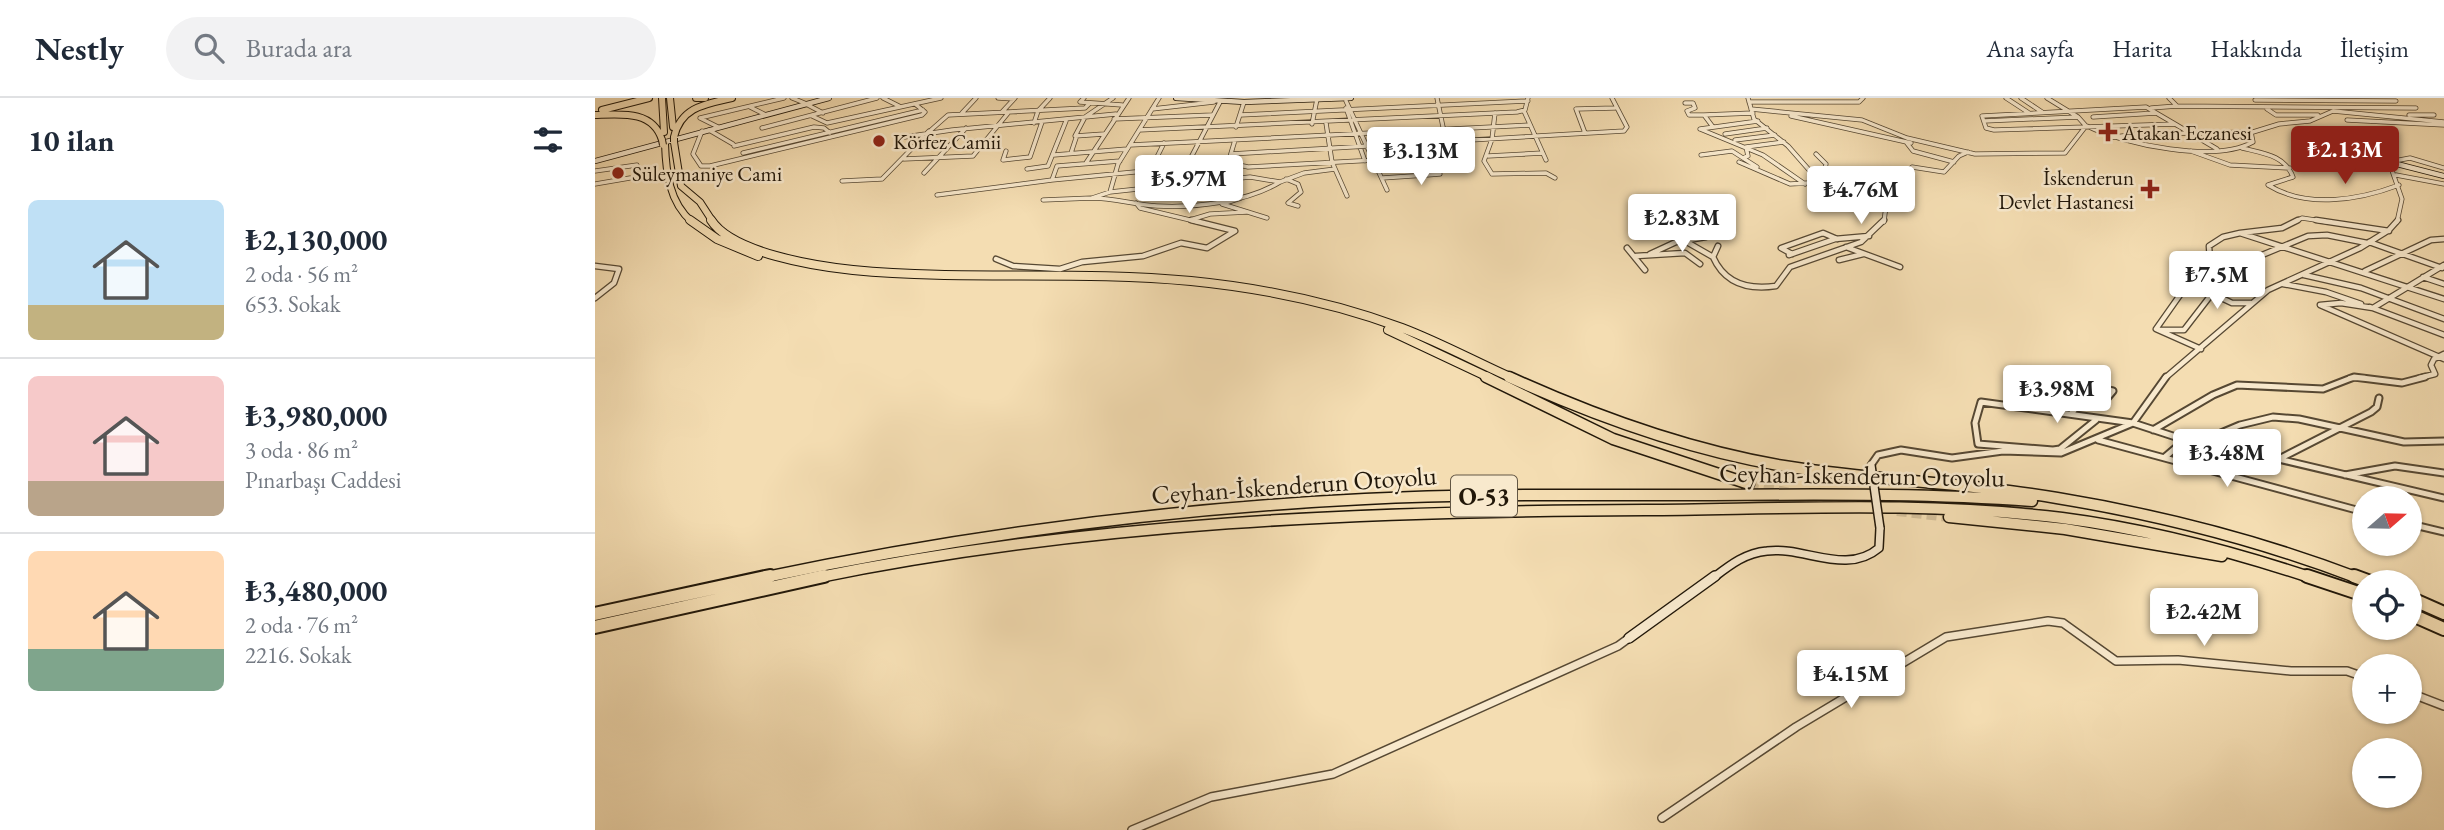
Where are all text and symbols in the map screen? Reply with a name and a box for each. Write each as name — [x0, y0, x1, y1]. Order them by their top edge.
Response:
search box — [166, 17, 656, 80]
text: Nestly — [35, 27, 124, 70]
icon: search — [190, 29, 228, 67]
text: Burada ara — [246, 31, 352, 65]
text: Ana sayfa — [1986, 33, 2074, 64]
text: Harita — [2112, 33, 2172, 64]
text: Hakkında — [2210, 33, 2302, 64]
text: İletişim — [2340, 33, 2409, 64]
place label: Atakan Eczanesi — [2121, 119, 2252, 146]
text: 10 ilan — [28, 121, 114, 160]
icon: filters — [529, 121, 567, 159]
marker: Atakan Eczanesi — [2100, 124, 2116, 140]
pin: ₺2.13M — [2288, 126, 2402, 186]
pin: ₺3.13M — [1364, 127, 1478, 187]
place label: Körfez Camii — [893, 128, 1001, 155]
marker: Körfez Camii — [871, 133, 887, 149]
text: ₺2.13M — [2307, 134, 2383, 164]
text: ₺3.13M — [1383, 135, 1459, 165]
pin: ₺5.97M — [1132, 156, 1246, 215]
place label: Süleymaniye Cami — [632, 160, 782, 187]
text: ₺5.97M — [1151, 163, 1227, 193]
place label: İskenderun Devlet Hastanesi — [1998, 164, 2134, 215]
marker: Süleymaniye Cami — [610, 165, 626, 181]
pin: ₺4.76M — [1804, 166, 1918, 226]
text: ₺4.76M — [1823, 174, 1899, 204]
marker: İskenderun Devlet Hastanesi — [2140, 179, 2160, 199]
pin: ₺2.83M — [1625, 194, 1739, 254]
text: ₺2.83M — [1644, 202, 1720, 232]
text: ₺2,130,000 — [245, 220, 387, 259]
icon: home — [84, 228, 168, 312]
pin: ₺7.5M — [2168, 252, 2266, 311]
text: 2 oda · 56 m² — [245, 259, 358, 289]
text: ₺7.5M — [2185, 259, 2249, 289]
text: 653. Sokak — [245, 289, 341, 319]
pin: ₺3.98M — [2000, 366, 2114, 425]
text: ₺3.98M — [2019, 373, 2095, 403]
text: ₺3,980,000 — [245, 396, 387, 435]
icon: home — [84, 404, 168, 488]
pin: ₺3.48M — [2170, 430, 2284, 489]
text: 3 oda · 86 m² — [245, 435, 358, 465]
text: ₺3.48M — [2189, 437, 2265, 467]
street label: Ceyhan-İskenderun Otoyolu — [1719, 456, 2006, 494]
street label: Ceyhan-İskenderun Otoyolu — [1150, 458, 1438, 512]
text: Pınarbaşı Caddesi — [245, 465, 401, 495]
road number: O-53 — [1451, 475, 1517, 516]
north arrow — [2352, 486, 2422, 556]
map controls — [2352, 486, 2422, 808]
button: locate — [2352, 570, 2422, 640]
text: ₺3,480,000 — [245, 571, 387, 610]
icon: home — [84, 579, 168, 663]
pin: ₺2.42M — [2147, 588, 2261, 648]
text: ₺2.42M — [2166, 596, 2242, 626]
text: 2 oda · 76 m² — [245, 610, 358, 640]
text: 2216. Sokak — [245, 640, 352, 670]
pin: ₺4.15M — [1794, 650, 1908, 710]
button: + — [2352, 654, 2422, 724]
text: ₺4.15M — [1813, 658, 1889, 688]
button: − — [2352, 738, 2422, 808]

